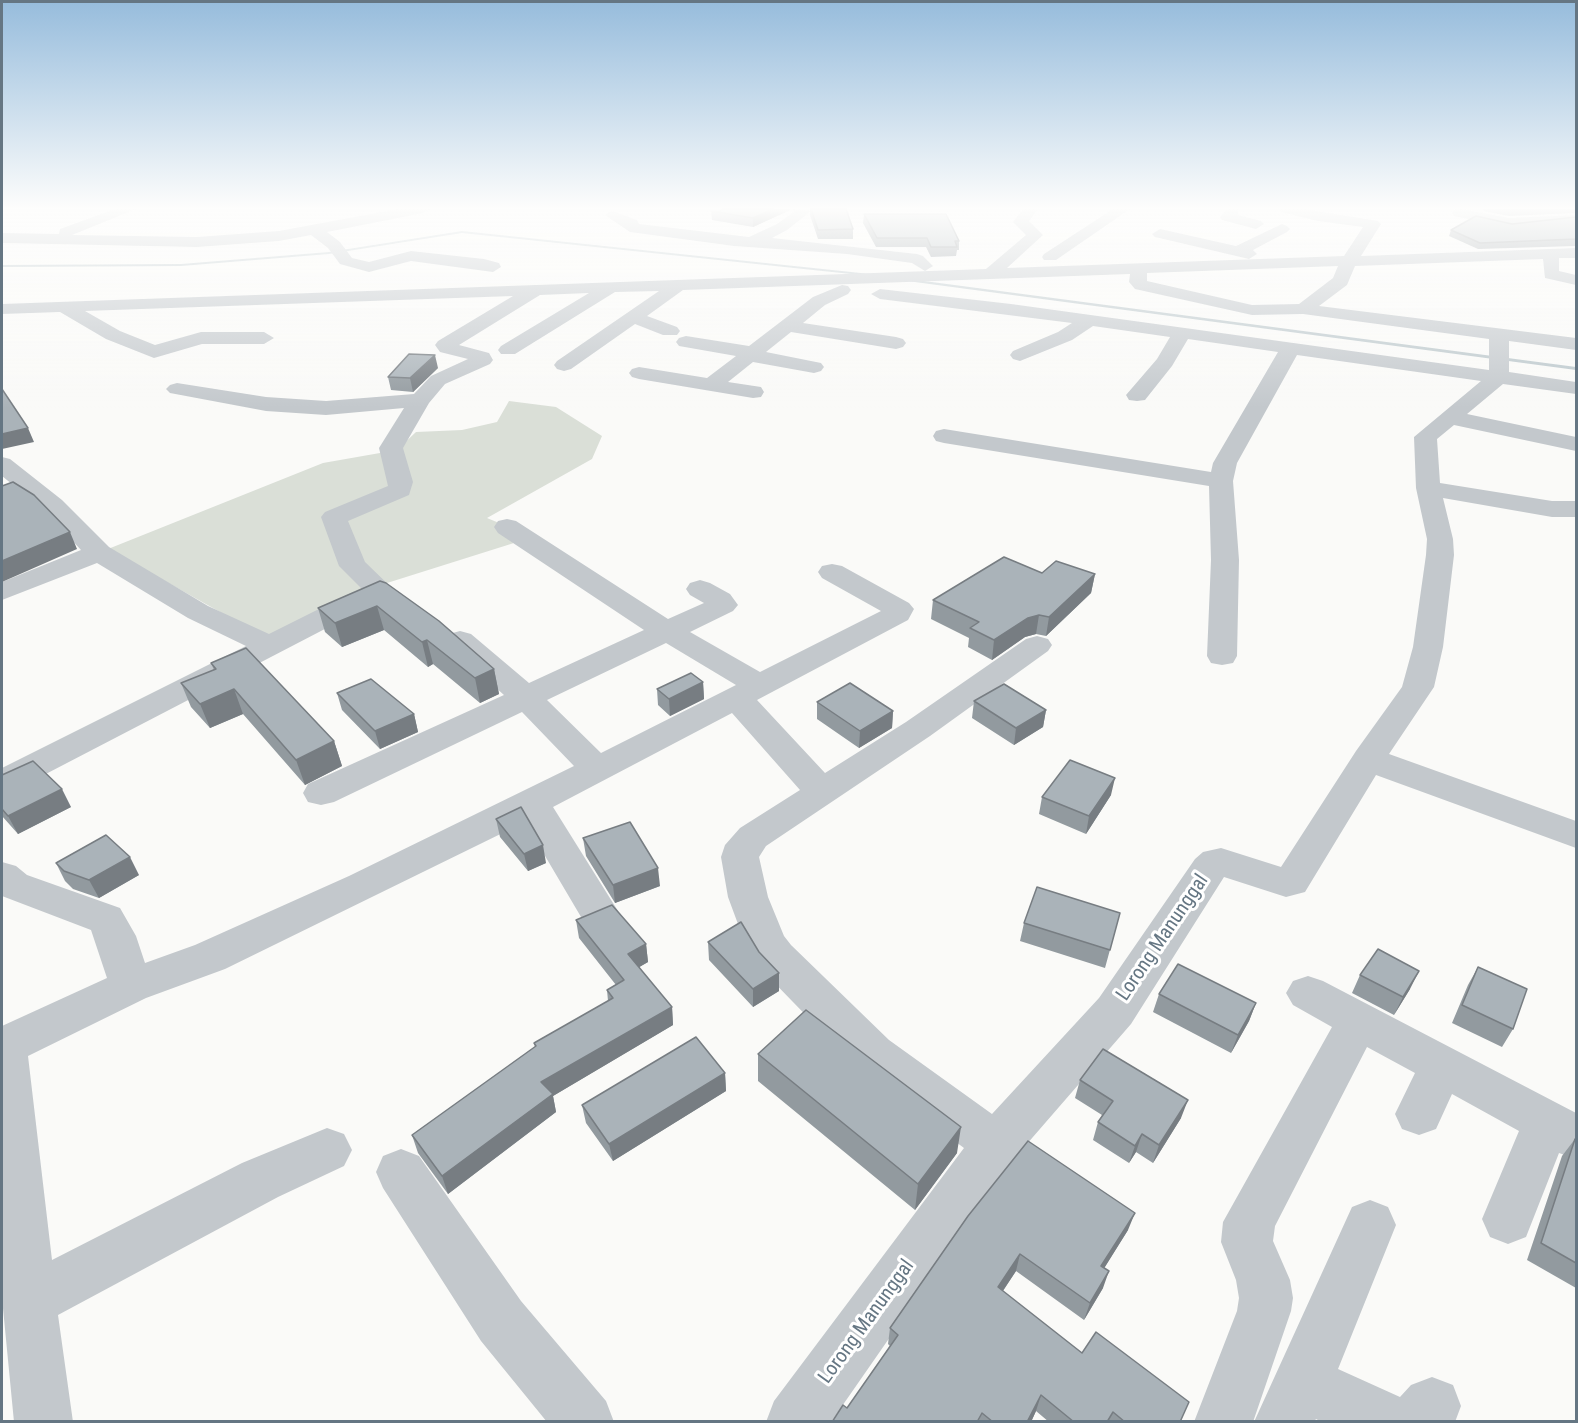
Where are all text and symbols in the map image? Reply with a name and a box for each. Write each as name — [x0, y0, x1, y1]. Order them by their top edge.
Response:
street label: Lorong Manunggal — [1112, 870, 1214, 1006]
street label: Lorong Manunggal — [814, 1255, 920, 1389]

